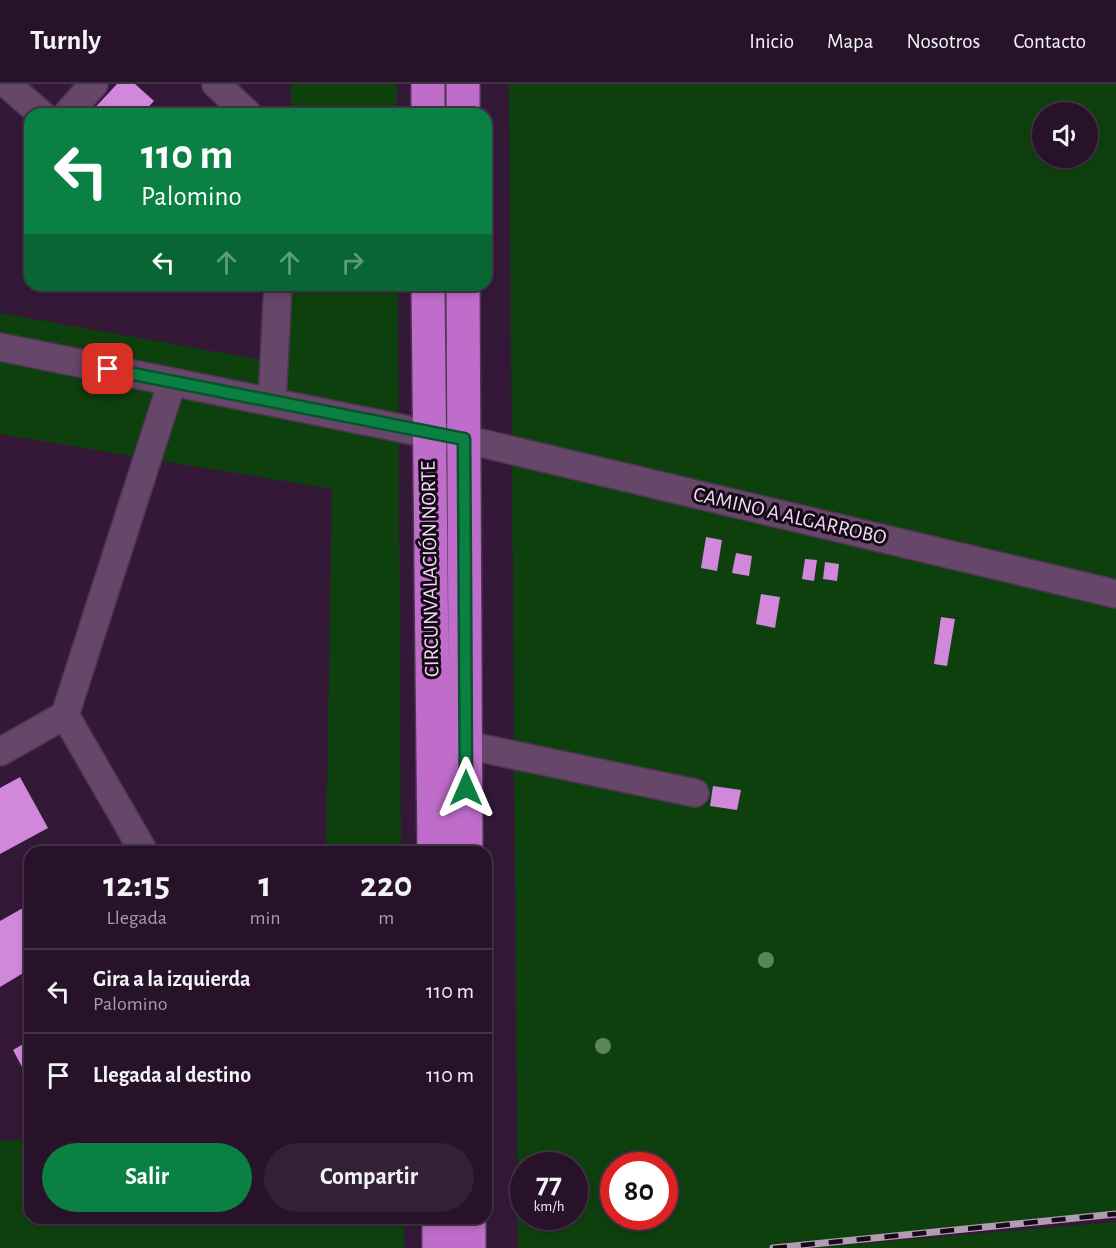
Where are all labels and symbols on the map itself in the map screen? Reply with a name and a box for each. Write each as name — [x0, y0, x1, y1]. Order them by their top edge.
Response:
pin — [82, 343, 133, 394]
street label: CIRCUNVALACIÓN NORTE — [416, 461, 442, 677]
street label: CAMINO A ALGARROBO — [691, 484, 889, 548]
position arrow — [434, 756, 498, 820]
speed limit sign: 80 — [600, 1152, 678, 1230]

